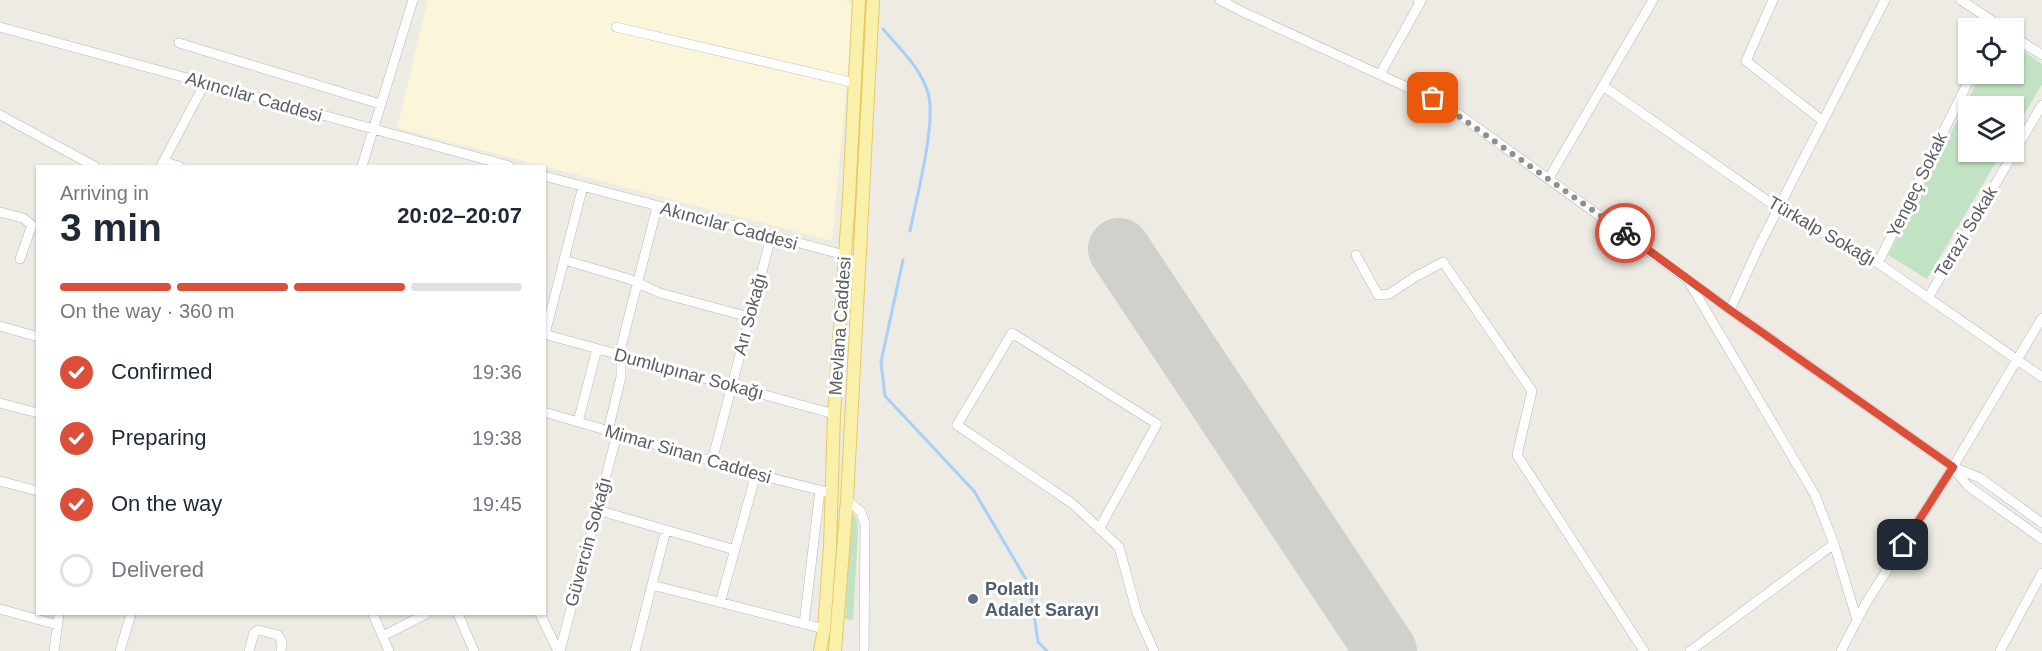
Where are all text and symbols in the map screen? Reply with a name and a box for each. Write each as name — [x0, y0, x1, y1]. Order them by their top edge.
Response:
map controls — [1958, 18, 2024, 162]
button: locate — [1958, 18, 2024, 84]
street label: Akıncılar Caddesi — [183, 68, 325, 126]
pin — [1407, 72, 1458, 123]
icon: bag — [1416, 81, 1449, 114]
button: layers — [1958, 96, 2024, 162]
street label: Yengeç Sokak — [1883, 128, 1952, 241]
text: Arriving in — [60, 182, 149, 204]
street label: Terazi Sokak — [1931, 182, 2002, 281]
street label: Türkalp Sokağı — [1765, 192, 1879, 270]
street label: Akıncılar Caddesi — [658, 198, 800, 254]
text: 20:02–20:07 — [397, 203, 522, 228]
courier — [1595, 203, 1655, 263]
text: 3 min — [60, 206, 162, 249]
icon: bike — [1609, 217, 1642, 250]
street label: Mevlana Caddesi — [825, 256, 855, 396]
street label: Arı Sokağı — [729, 271, 771, 357]
text: On the way · 360 m — [60, 300, 235, 322]
street label: Dumlupınar Sokağı — [612, 344, 766, 404]
icon: check — [60, 356, 93, 389]
text: Confirmed — [111, 359, 212, 384]
text: 19:36 — [472, 361, 522, 383]
street label: Mimar Sinan Caddesi — [603, 421, 773, 487]
icon: check — [60, 422, 93, 455]
text: Preparing — [111, 425, 206, 450]
text: 19:38 — [472, 427, 522, 449]
street label: Güvercin Sokağı — [561, 475, 615, 609]
icon: check — [60, 488, 93, 521]
text: On the way — [111, 491, 222, 516]
text: 19:45 — [472, 493, 522, 515]
pin — [1877, 519, 1928, 570]
icon: home — [1886, 528, 1919, 561]
text: Delivered — [111, 557, 204, 582]
place label: Polatlı Adalet Sarayı — [985, 579, 1099, 620]
marker: Polatlı Adalet Sarayı — [966, 592, 980, 606]

